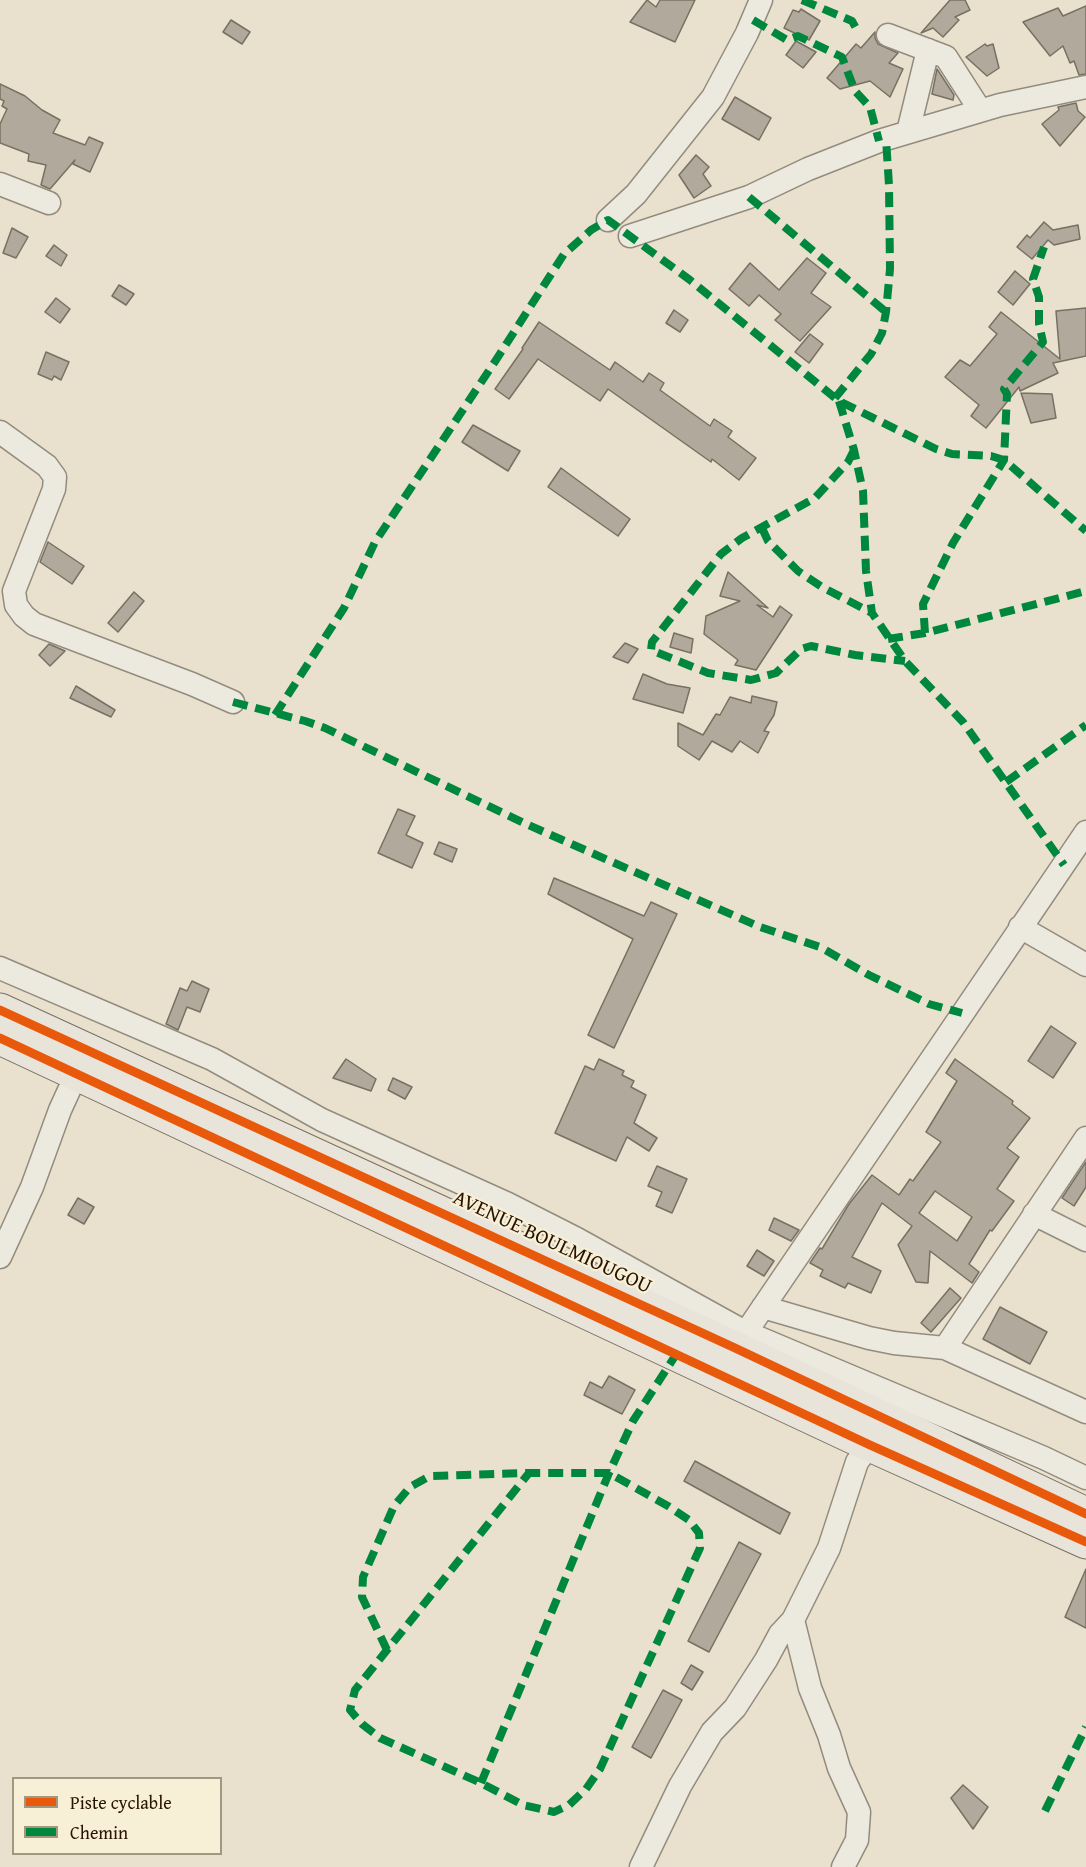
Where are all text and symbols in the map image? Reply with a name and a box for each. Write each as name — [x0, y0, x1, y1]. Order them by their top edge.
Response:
street label: AVENUE BOULMIOUGOU — [449, 1186, 655, 1300]
legend — [12, 1777, 222, 1855]
text: Piste cyclable — [70, 1789, 172, 1816]
text: Chemin — [70, 1819, 128, 1846]

